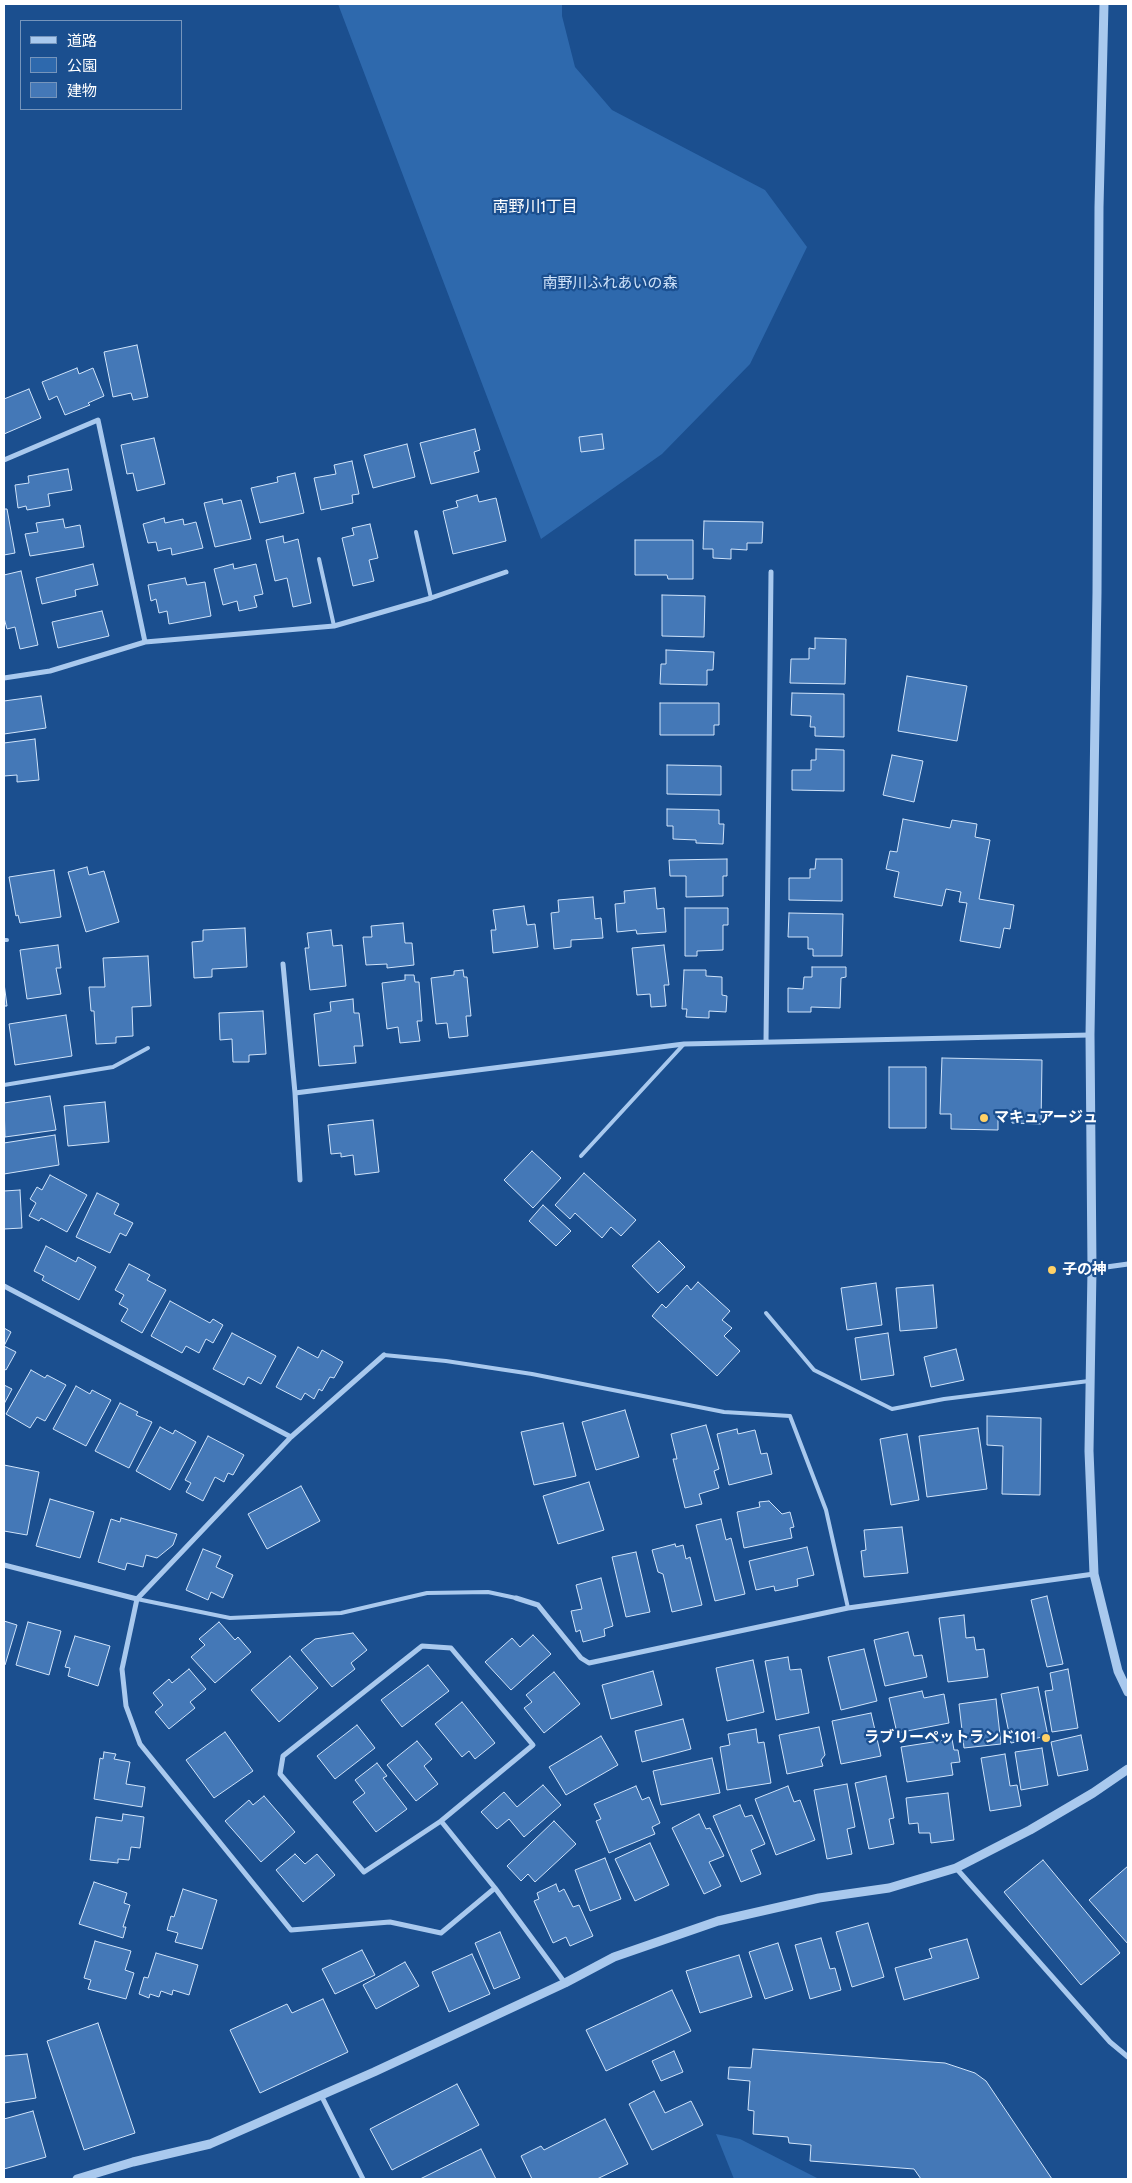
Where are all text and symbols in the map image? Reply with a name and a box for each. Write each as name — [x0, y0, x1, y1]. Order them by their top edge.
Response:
legend — [20, 20, 182, 110]
text: 道路 — [67, 32, 97, 50]
text: 公園 — [67, 57, 97, 75]
text: 建物 — [67, 82, 97, 100]
district label: 南野川1丁目 — [492, 197, 578, 217]
park label: 南野川ふれあいの森 — [543, 275, 677, 293]
place label: マキュアージュ — [994, 1109, 1098, 1127]
marker: マキュアージュ — [978, 1112, 990, 1124]
place label: 子の神 — [1062, 1261, 1107, 1279]
marker: 子の神 — [1046, 1264, 1058, 1276]
place label: ラブリーペットランド101 — [864, 1729, 1036, 1747]
marker: ラブリーペットランド101 — [1040, 1732, 1052, 1744]

